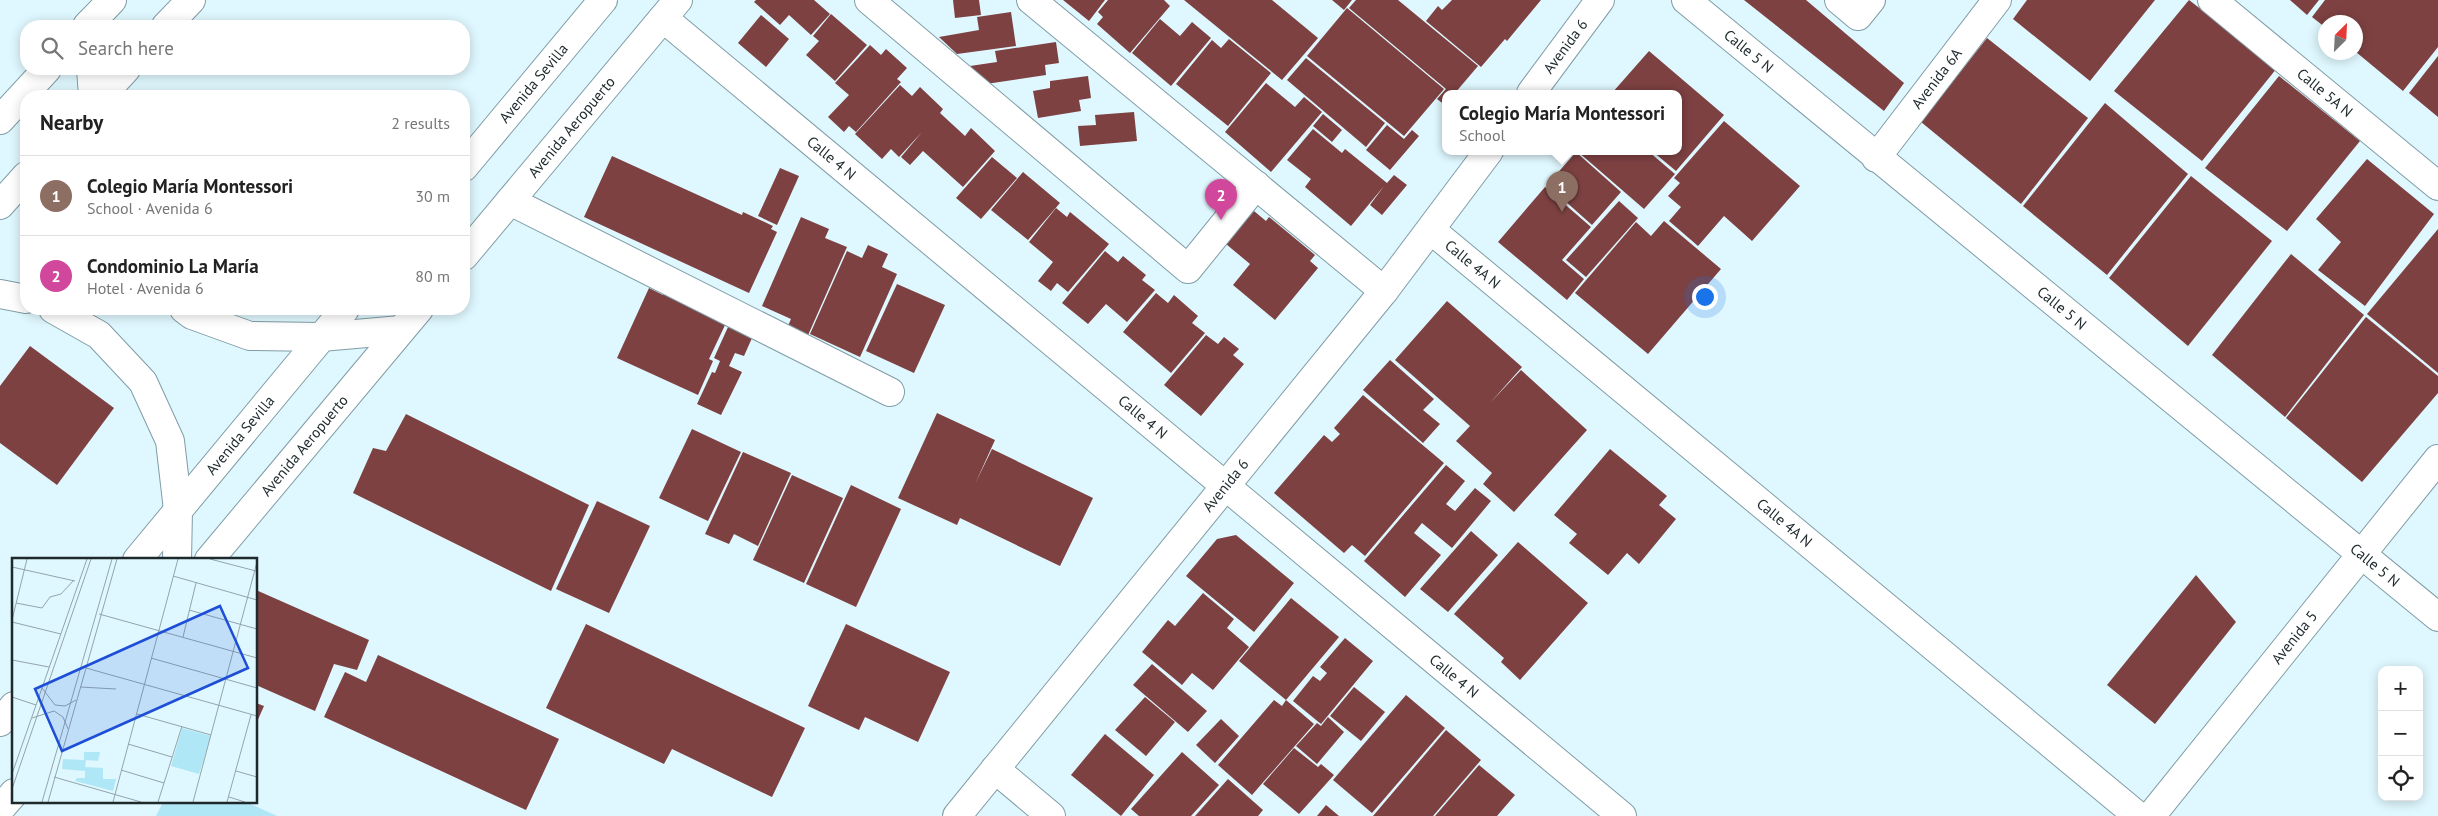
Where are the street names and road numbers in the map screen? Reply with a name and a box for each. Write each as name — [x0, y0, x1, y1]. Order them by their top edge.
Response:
street label: Avenida 6 — [1539, 15, 1592, 77]
street label: Calle 5 N — [1720, 25, 1778, 77]
street label: Avenida Sevilla — [495, 39, 572, 126]
street label: Avenida 6A — [1907, 44, 1966, 113]
street label: Calle 5A N — [2293, 64, 2357, 121]
street label: Avenida Aeropuerto — [524, 72, 619, 181]
street label: Calle 4 N — [803, 132, 860, 184]
street label: Calle 4A N — [1441, 235, 1505, 293]
street label: Calle 5 N — [2033, 282, 2091, 334]
street label: Avenida Sevilla — [202, 391, 278, 479]
street label: Avenida Aeropuerto — [257, 391, 352, 500]
street label: Calle 4 N — [1114, 391, 1172, 443]
street label: Avenida 6 — [1198, 455, 1253, 516]
street label: Calle 4A N — [1753, 494, 1816, 551]
street label: Calle 5 N — [2346, 539, 2404, 591]
street label: Avenida 5 — [2267, 607, 2321, 668]
street label: Calle 4 N — [1426, 650, 1483, 702]

